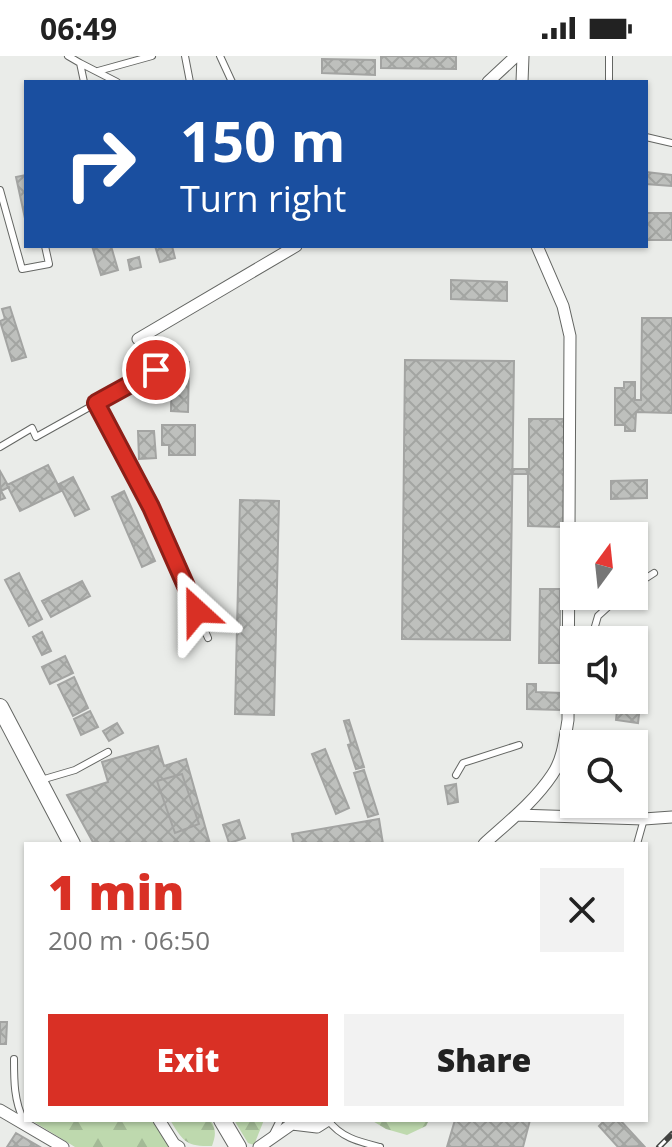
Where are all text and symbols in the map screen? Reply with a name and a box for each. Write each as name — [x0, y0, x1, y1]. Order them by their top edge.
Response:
text: 06:49 — [40, 8, 117, 49]
text: 150 m — [180, 102, 346, 178]
icon: right — [48, 112, 152, 216]
text: Turn right — [180, 174, 346, 223]
pin — [122, 336, 190, 404]
icon: arrive — [134, 348, 178, 392]
north arrow — [560, 522, 648, 610]
map controls — [560, 522, 648, 818]
position arrow — [155, 569, 239, 653]
button: sound — [560, 626, 648, 714]
button: search — [560, 730, 648, 818]
text: 1 min — [48, 859, 184, 924]
button: close — [540, 868, 624, 952]
text: 200 m · 06:50 — [48, 922, 210, 958]
button: Exit — [48, 1014, 328, 1106]
button: Share — [344, 1014, 624, 1106]

